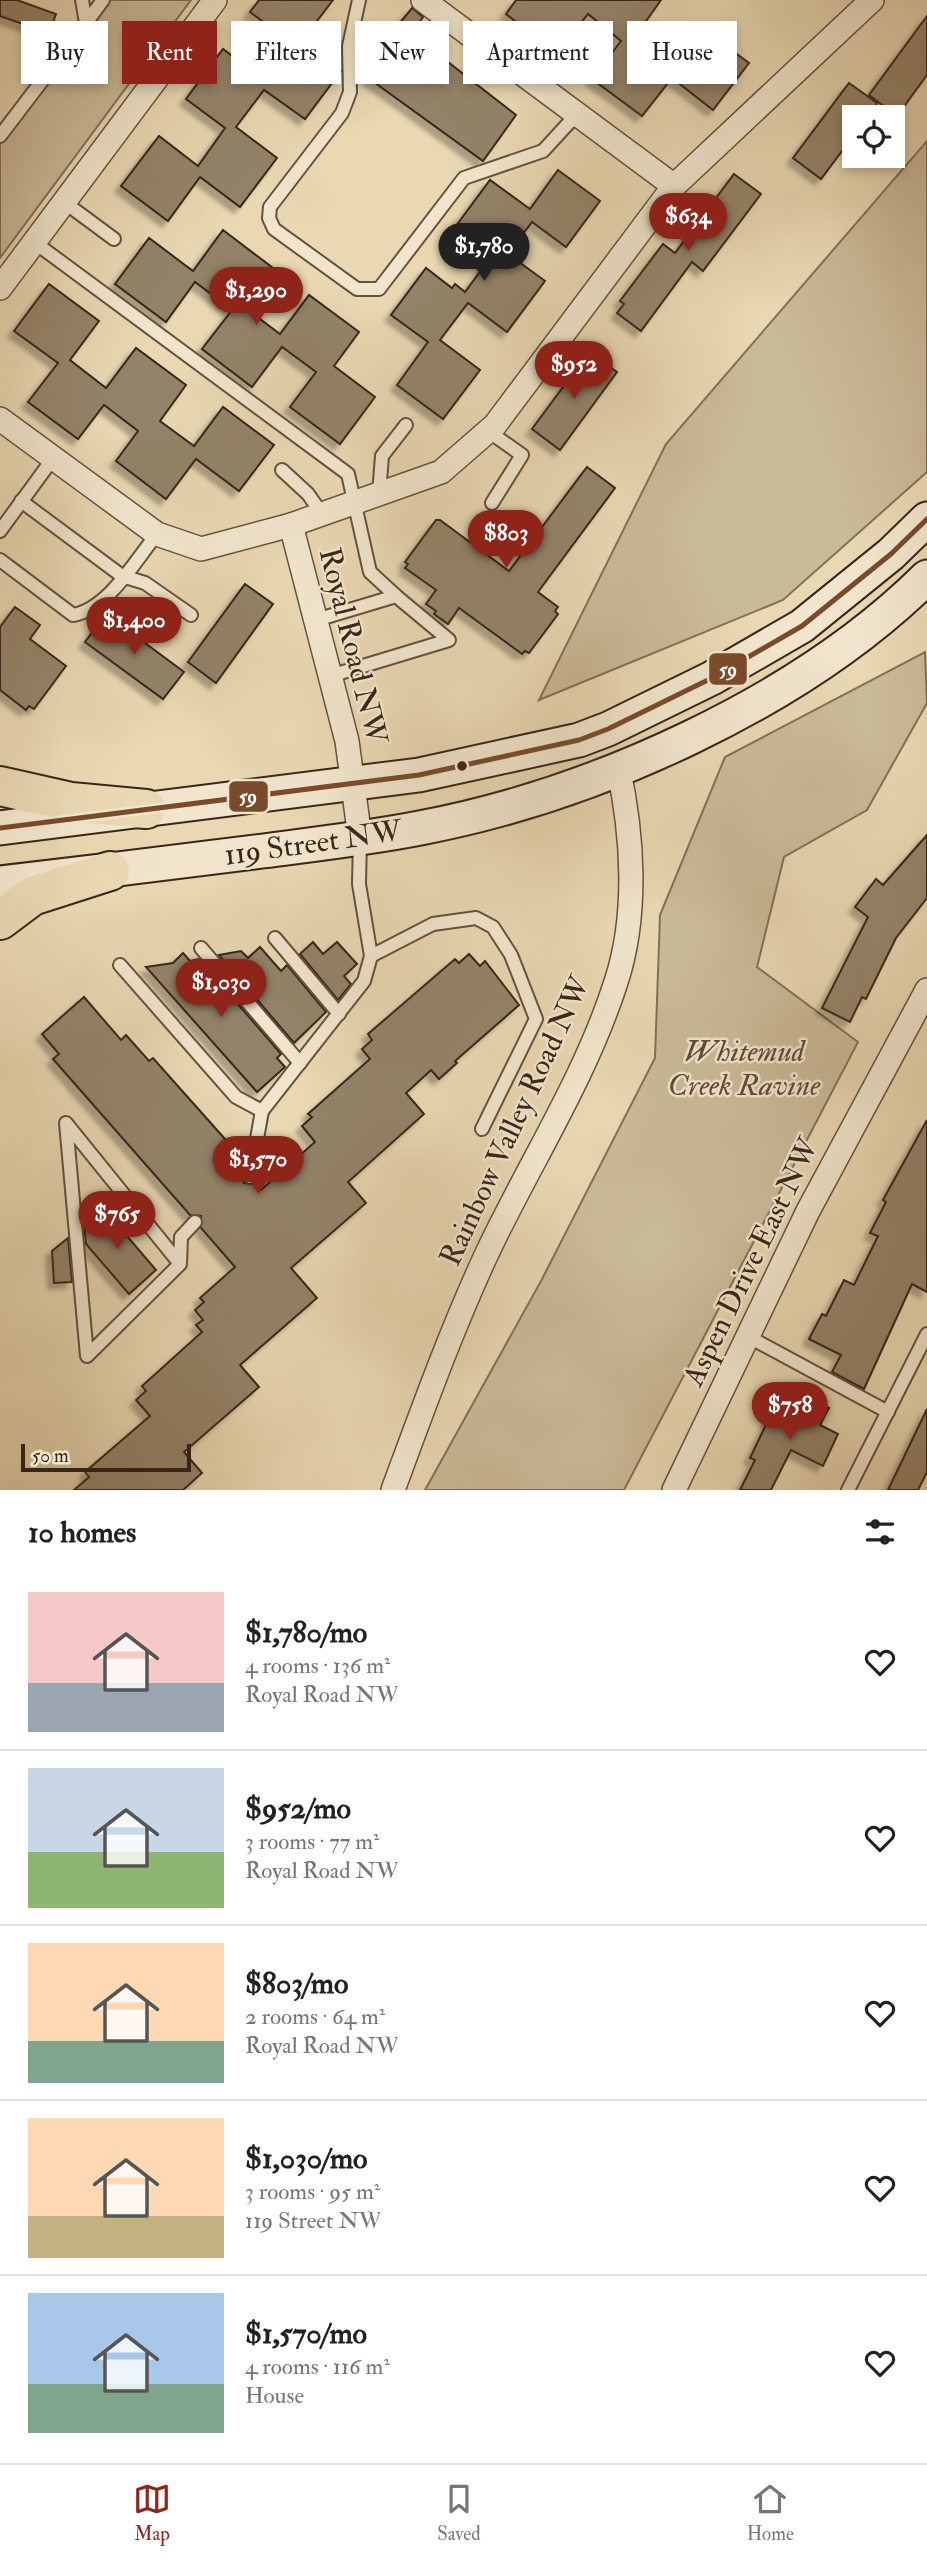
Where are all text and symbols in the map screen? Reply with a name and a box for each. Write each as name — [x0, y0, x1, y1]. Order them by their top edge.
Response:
chip: Buy — [21, 21, 108, 84]
chip: Rent — [122, 21, 217, 84]
chip: Filters — [231, 21, 341, 84]
chip: New — [355, 21, 449, 84]
chip: Apartment — [463, 21, 613, 84]
chip: House — [627, 21, 737, 84]
map controls — [842, 105, 905, 168]
button: locate — [842, 105, 905, 168]
pin: $634 — [647, 194, 729, 253]
text: $634 — [665, 201, 711, 230]
pin: $1,780 — [427, 224, 541, 283]
text: $1,780 — [455, 231, 513, 260]
pin: $1,290 — [199, 268, 313, 327]
text: $1,290 — [225, 275, 287, 304]
pin: $952 — [533, 342, 615, 401]
text: $952 — [551, 349, 597, 378]
pin: $803 — [465, 510, 547, 570]
text: $803 — [484, 518, 528, 547]
street label: Royal Road NW — [311, 544, 396, 750]
pin: $1,400 — [77, 598, 191, 657]
text: $1,400 — [102, 605, 166, 634]
line badge: 59 — [708, 652, 748, 686]
text: 59 — [719, 658, 737, 682]
unlabelled marker — [455, 759, 469, 773]
line badge: 59 — [228, 780, 269, 813]
text: 59 — [239, 785, 257, 809]
street label: 119 Street NW — [222, 812, 406, 874]
pin: $1,030 — [164, 960, 278, 1019]
text: $1,030 — [191, 967, 251, 996]
street label: Rainbow Valley Road NW — [432, 969, 599, 1272]
park label: Whitemud Creek Ravine — [668, 1033, 821, 1104]
street label: Aspen Drive East NW — [674, 1131, 828, 1393]
pin: $1,570 — [201, 1136, 315, 1196]
text: $1,570 — [229, 1144, 287, 1173]
pin: $765 — [76, 1192, 158, 1251]
text: $765 — [94, 1199, 140, 1228]
pin: $758 — [749, 1382, 831, 1442]
text: $758 — [768, 1390, 812, 1419]
scale bar — [21, 1441, 191, 1473]
text: 50 m — [32, 1444, 69, 1468]
icon: filters — [861, 1513, 899, 1551]
text: 10 homes — [28, 1514, 136, 1551]
text: $1,780/mo — [245, 1614, 367, 1651]
icon: home — [84, 1620, 168, 1704]
icon: heart — [861, 1643, 899, 1681]
text: 4 rooms · 136 m² — [245, 1651, 391, 1680]
text: Royal Road NW — [245, 1680, 399, 1709]
text: $952/mo — [245, 1790, 351, 1827]
icon: home — [84, 1796, 168, 1880]
icon: heart — [861, 1819, 899, 1857]
text: 3 rooms · 77 m² — [245, 1827, 380, 1856]
text: Royal Road NW — [245, 1856, 399, 1885]
text: $803/mo — [245, 1965, 348, 2002]
icon: home — [84, 1971, 168, 2055]
icon: heart — [861, 1994, 899, 2032]
text: 2 rooms · 64 m² — [245, 2002, 385, 2031]
text: Royal Road NW — [245, 2031, 399, 2060]
text: $1,030/mo — [245, 2140, 368, 2177]
icon: home — [84, 2146, 168, 2230]
icon: heart — [861, 2169, 899, 2207]
text: 3 rooms · 95 m² — [245, 2177, 380, 2206]
text: 119 Street NW — [245, 2206, 382, 2235]
text: $1,570/mo — [245, 2315, 367, 2352]
icon: home — [84, 2321, 168, 2405]
icon: heart — [861, 2344, 899, 2382]
text: 4 rooms · 116 m² — [245, 2352, 390, 2381]
text: House — [245, 2381, 304, 2410]
tab: Map — [133, 2480, 171, 2546]
tab: Saved — [437, 2480, 481, 2546]
tab: Home — [747, 2480, 794, 2546]

